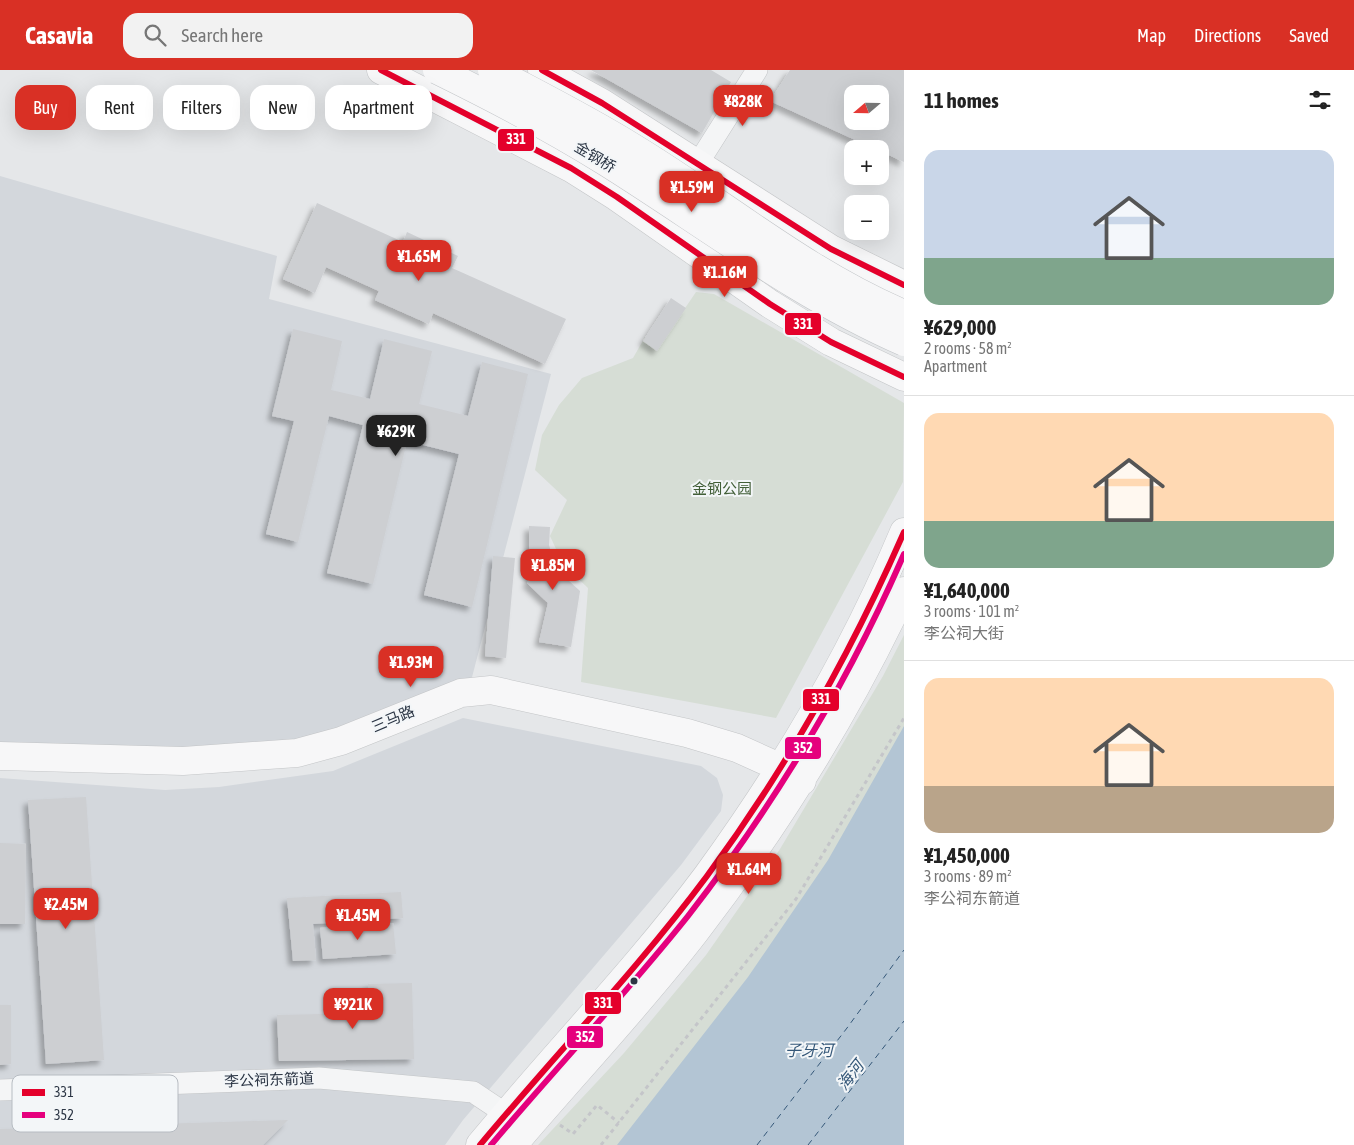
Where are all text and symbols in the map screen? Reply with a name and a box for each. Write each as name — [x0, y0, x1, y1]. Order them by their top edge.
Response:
search box — [123, 13, 473, 58]
icon: search — [141, 21, 169, 49]
text: Casavia — [25, 22, 93, 49]
text: Search here — [181, 24, 263, 46]
text: Map — [1137, 25, 1166, 46]
text: Directions — [1194, 25, 1261, 46]
text: Saved — [1289, 25, 1329, 46]
chip: Buy — [15, 85, 76, 130]
chip: Rent — [86, 85, 153, 130]
chip: Filters — [163, 85, 240, 130]
chip: New — [250, 85, 315, 130]
chip: Apartment — [325, 85, 432, 130]
pin: ¥828K — [708, 85, 778, 127]
north arrow — [844, 85, 889, 130]
map controls — [844, 85, 889, 240]
icon: filters — [1306, 86, 1334, 114]
text: 11 homes — [924, 88, 999, 112]
text: ¥828K — [724, 92, 762, 110]
line badge: 331 — [497, 128, 535, 152]
text: 331 — [506, 131, 526, 147]
street label: 金钢桥 — [572, 138, 619, 175]
button: + — [844, 140, 889, 185]
pin: ¥1.59M — [651, 170, 733, 213]
text: ¥1.59M — [670, 178, 714, 196]
icon: home — [1084, 183, 1174, 273]
button: − — [844, 195, 889, 240]
pin: ¥1.65M — [378, 240, 460, 282]
text: ¥1.65M — [397, 247, 441, 265]
pin: ¥1.16M — [684, 256, 766, 298]
text: ¥1.16M — [703, 263, 747, 281]
line badge: 331 — [784, 312, 822, 336]
text: ¥629,000 — [924, 315, 996, 339]
text: 331 — [793, 316, 813, 332]
text: 2 rooms · 58 m² — [924, 339, 1012, 357]
text: Apartment — [924, 357, 987, 375]
pin: ¥629K — [361, 414, 431, 457]
text: ¥629K — [377, 422, 415, 440]
icon: home — [1084, 445, 1174, 535]
park label: 金钢公园 — [692, 480, 752, 497]
pin: ¥1.85M — [512, 548, 594, 591]
text: ¥1.85M — [531, 556, 575, 574]
text: ¥1,640,000 — [924, 578, 1010, 602]
text: 3 rooms · 101 m² — [924, 602, 1019, 620]
text: 李公祠大街 — [924, 624, 1004, 642]
pin: ¥1.93M — [370, 646, 452, 688]
text: ¥1.93M — [389, 653, 433, 671]
line badge: 331 — [802, 688, 840, 712]
text: 331 — [811, 691, 831, 707]
street label: 三马路 — [369, 702, 417, 735]
icon: home — [1084, 710, 1174, 800]
line badge: 352 — [784, 736, 822, 760]
text: 352 — [793, 740, 813, 756]
text: ¥1,450,000 — [924, 843, 1010, 867]
pin: ¥1.64M — [708, 852, 790, 895]
text: ¥1.64M — [727, 860, 771, 878]
text: 3 rooms · 89 m² — [924, 867, 1012, 885]
pin: ¥2.45M — [25, 888, 107, 930]
text: 李公祠东箭道 — [924, 889, 1020, 907]
text: ¥2.45M — [44, 895, 88, 913]
pin: ¥1.45M — [317, 898, 399, 941]
text: ¥1.45M — [336, 906, 380, 924]
unlabelled marker — [629, 976, 639, 986]
pin: ¥921K — [318, 988, 388, 1030]
line badge: 331 — [584, 991, 622, 1015]
text: ¥921K — [334, 995, 372, 1013]
text: 331 — [593, 995, 613, 1011]
line badge: 352 — [566, 1025, 604, 1049]
text: 352 — [575, 1029, 595, 1045]
water label: 子牙河 — [785, 1041, 836, 1059]
water label: 海河 — [833, 1054, 869, 1093]
street label: 李公祠东箭道 — [224, 1069, 314, 1090]
legend — [12, 1075, 178, 1132]
text: 331 — [54, 1084, 74, 1100]
text: 352 — [54, 1107, 74, 1123]

